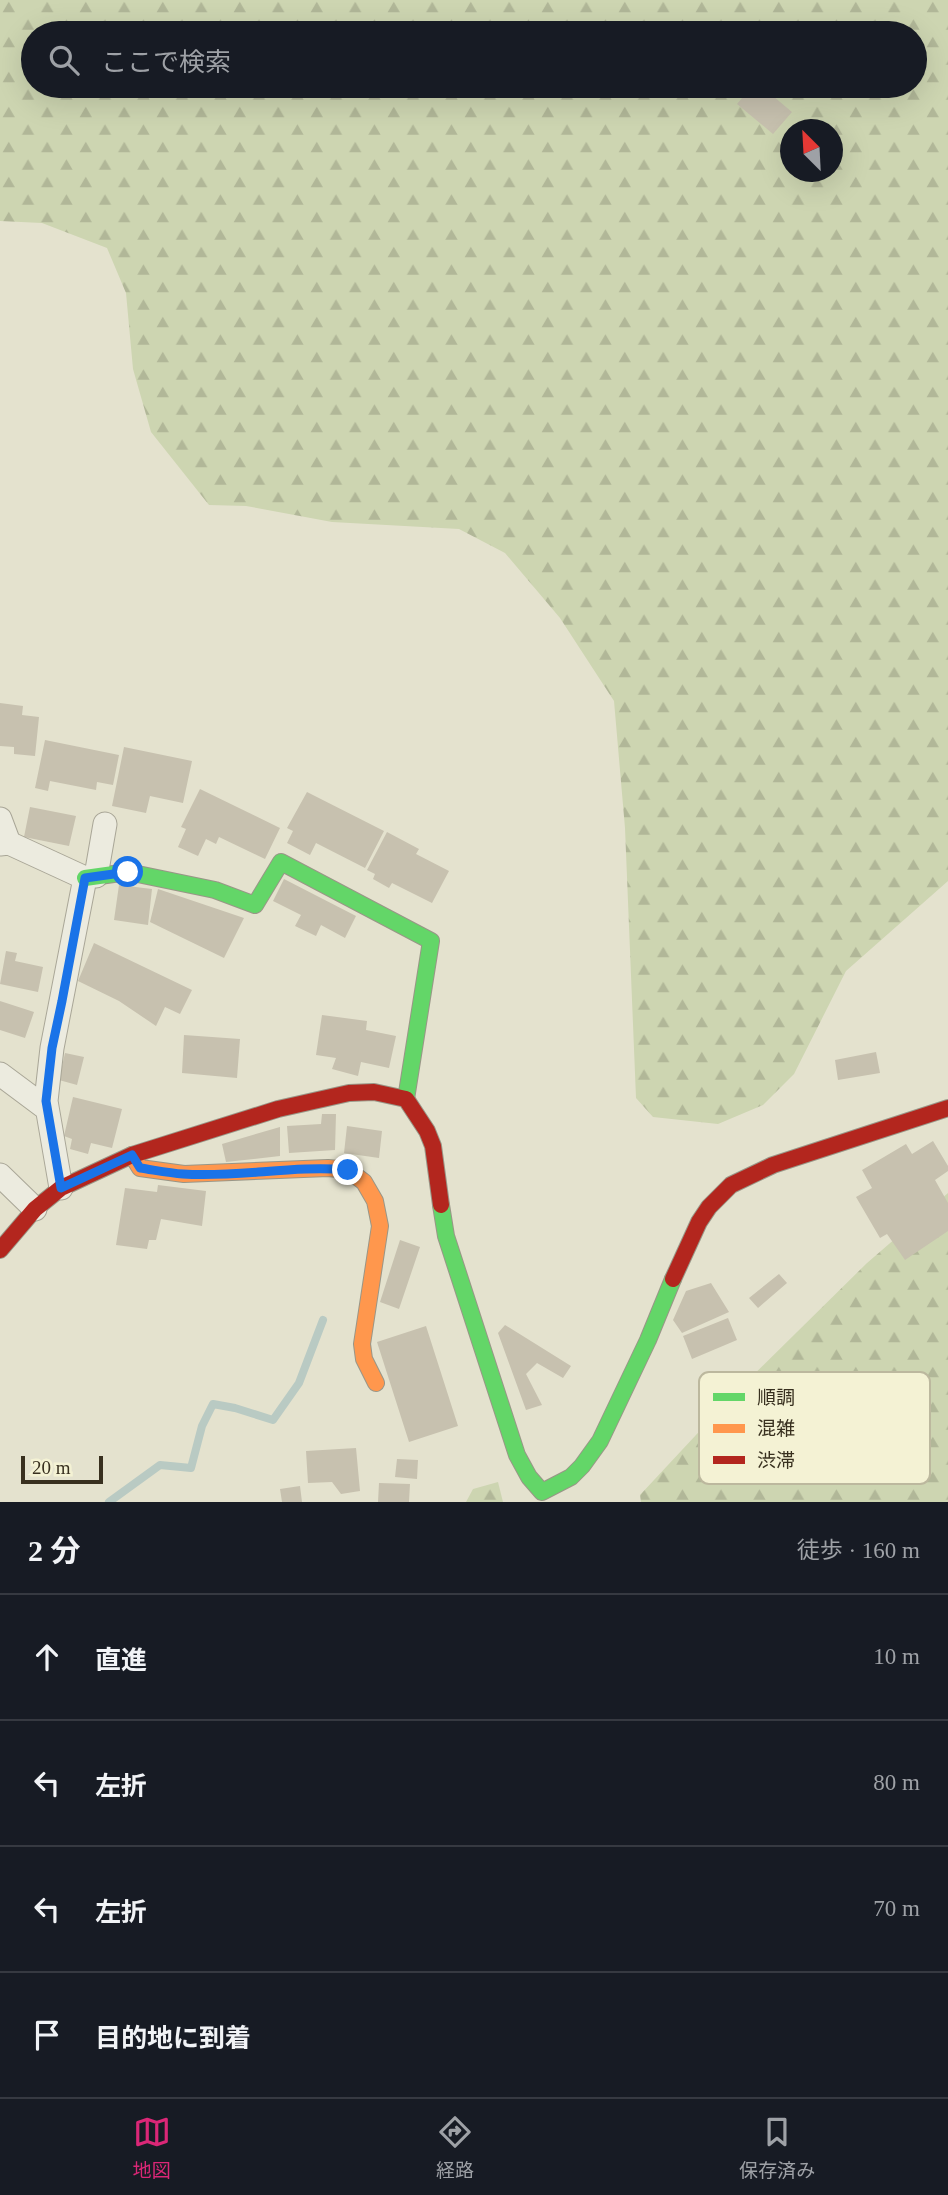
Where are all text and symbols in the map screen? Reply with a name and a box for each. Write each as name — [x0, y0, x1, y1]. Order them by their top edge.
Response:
search box — [21, 21, 927, 98]
icon: search — [45, 41, 83, 79]
text: ここで検索 — [101, 48, 231, 77]
north arrow — [780, 119, 843, 182]
route start — [112, 856, 143, 887]
route end — [332, 1154, 363, 1185]
legend — [699, 1372, 930, 1484]
text: 順調 — [757, 1387, 795, 1408]
text: 混雑 — [757, 1418, 795, 1439]
text: 渋滞 — [757, 1450, 795, 1471]
scale bar — [21, 1453, 103, 1485]
text: 20 m — [32, 1457, 71, 1478]
text: 2 分 — [28, 1534, 81, 1567]
text: 徒歩 · 160 m — [797, 1538, 920, 1563]
icon: ahead — [28, 1638, 66, 1676]
text: 10 m — [873, 1644, 920, 1669]
text: 直進 — [95, 1646, 147, 1675]
icon: left — [28, 1764, 66, 1802]
text: 80 m — [873, 1770, 920, 1795]
text: 左折 — [95, 1772, 147, 1801]
icon: left — [28, 1890, 66, 1928]
text: 70 m — [873, 1896, 920, 1921]
text: 左折 — [95, 1898, 147, 1927]
icon: arrive — [28, 2016, 66, 2054]
text: 目的地に到着 — [95, 2024, 251, 2053]
tab: 地図 — [133, 2113, 171, 2182]
tab: 経路 — [436, 2113, 474, 2182]
tab: 保存済み — [739, 2113, 815, 2182]

